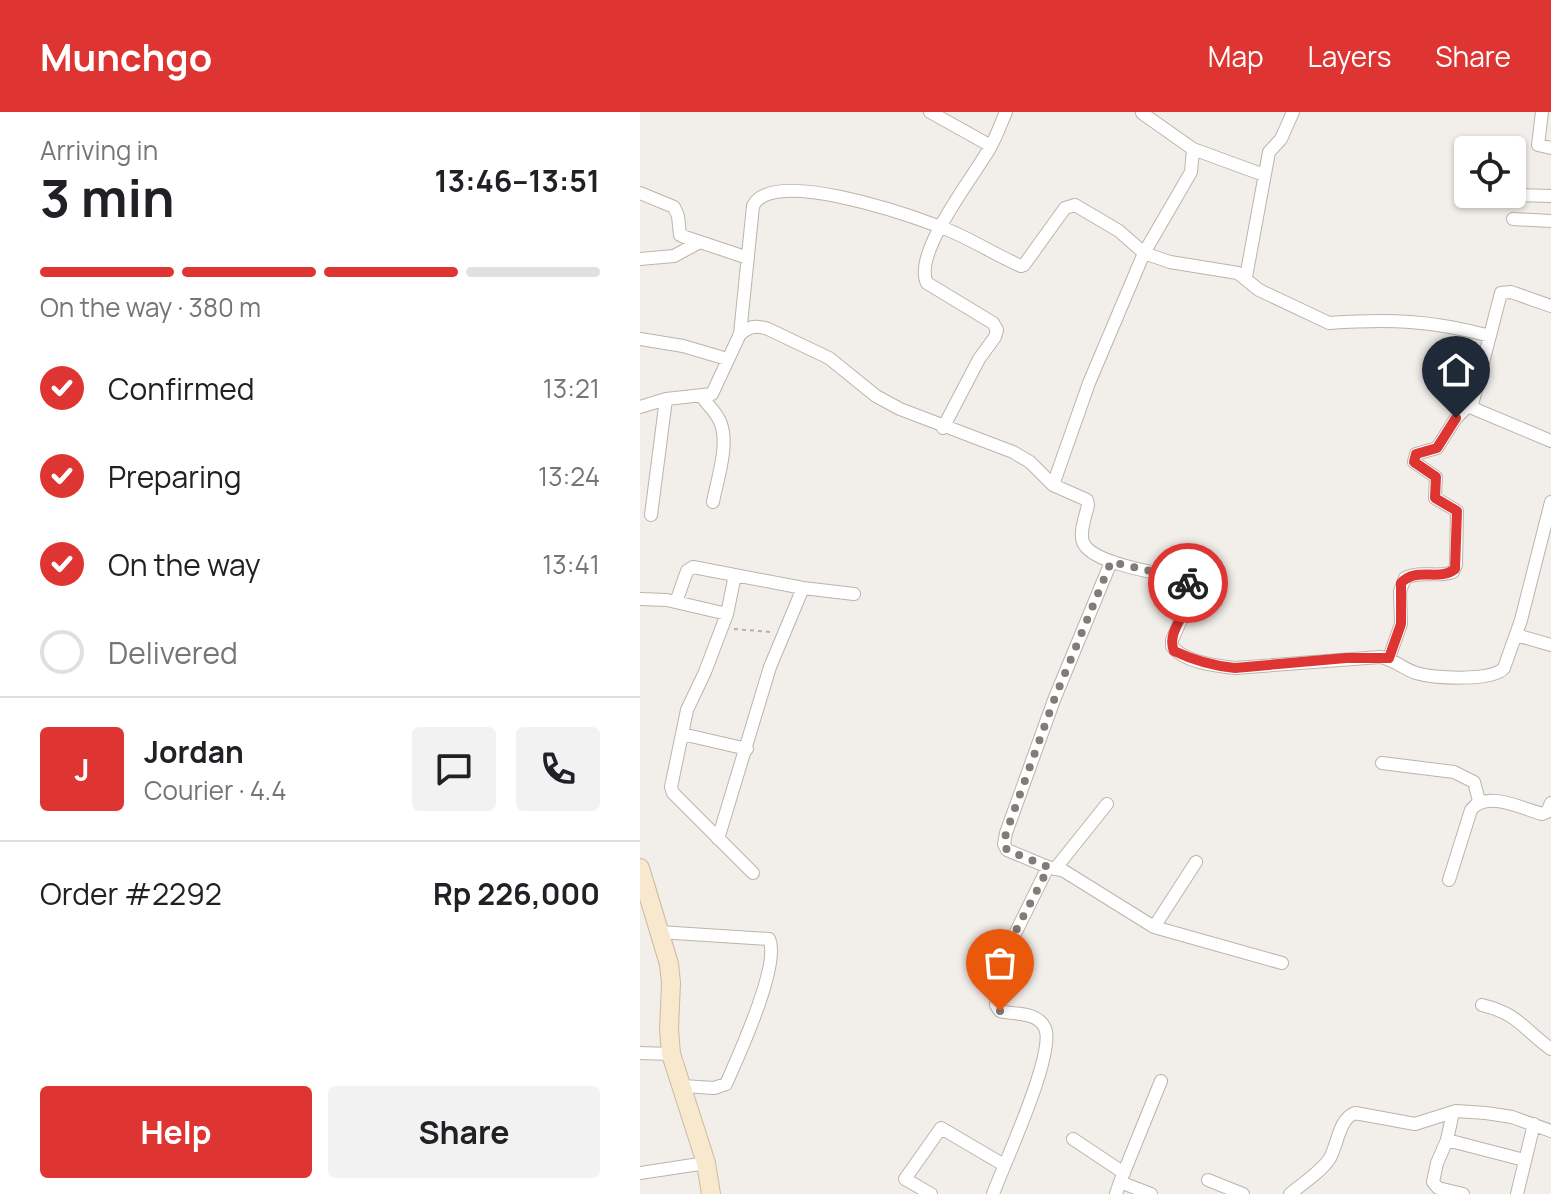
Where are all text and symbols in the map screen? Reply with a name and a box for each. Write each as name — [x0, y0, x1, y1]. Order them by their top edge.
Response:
text: Munchgo — [40, 30, 212, 82]
text: Map — [1208, 37, 1264, 75]
text: Layers — [1308, 37, 1391, 75]
text: Share — [1435, 37, 1511, 75]
text: Arriving in — [40, 132, 158, 168]
map controls — [1454, 136, 1526, 208]
button: locate — [1454, 136, 1526, 208]
text: 13:46–13:51 — [435, 160, 600, 201]
text: 3 min — [40, 162, 175, 233]
text: On the way · 380 m — [40, 289, 261, 325]
pin — [1422, 336, 1490, 418]
icon: home — [1434, 348, 1478, 392]
icon: check — [40, 366, 84, 410]
text: Confirmed — [108, 368, 255, 409]
text: 13:21 — [543, 370, 600, 406]
icon: check — [40, 454, 84, 498]
text: Preparing — [108, 456, 242, 497]
text: 13:24 — [538, 458, 600, 494]
icon: check — [40, 542, 84, 586]
courier — [1148, 543, 1228, 623]
text: On the way — [108, 544, 261, 585]
text: 13:41 — [542, 546, 600, 582]
icon: bike — [1166, 561, 1210, 605]
text: Delivered — [108, 632, 238, 673]
button: chat — [412, 727, 496, 811]
button: phone — [516, 727, 600, 811]
text: Jordan — [144, 731, 244, 772]
text: J — [74, 749, 90, 790]
text: Courier · 4.4 — [144, 772, 286, 808]
text: Order #2292 — [40, 873, 222, 914]
text: Rp 226,000 — [433, 873, 600, 914]
pin — [966, 929, 1034, 1011]
icon: bag — [978, 941, 1022, 985]
button: Help — [40, 1086, 312, 1178]
button: Share — [328, 1086, 600, 1178]

